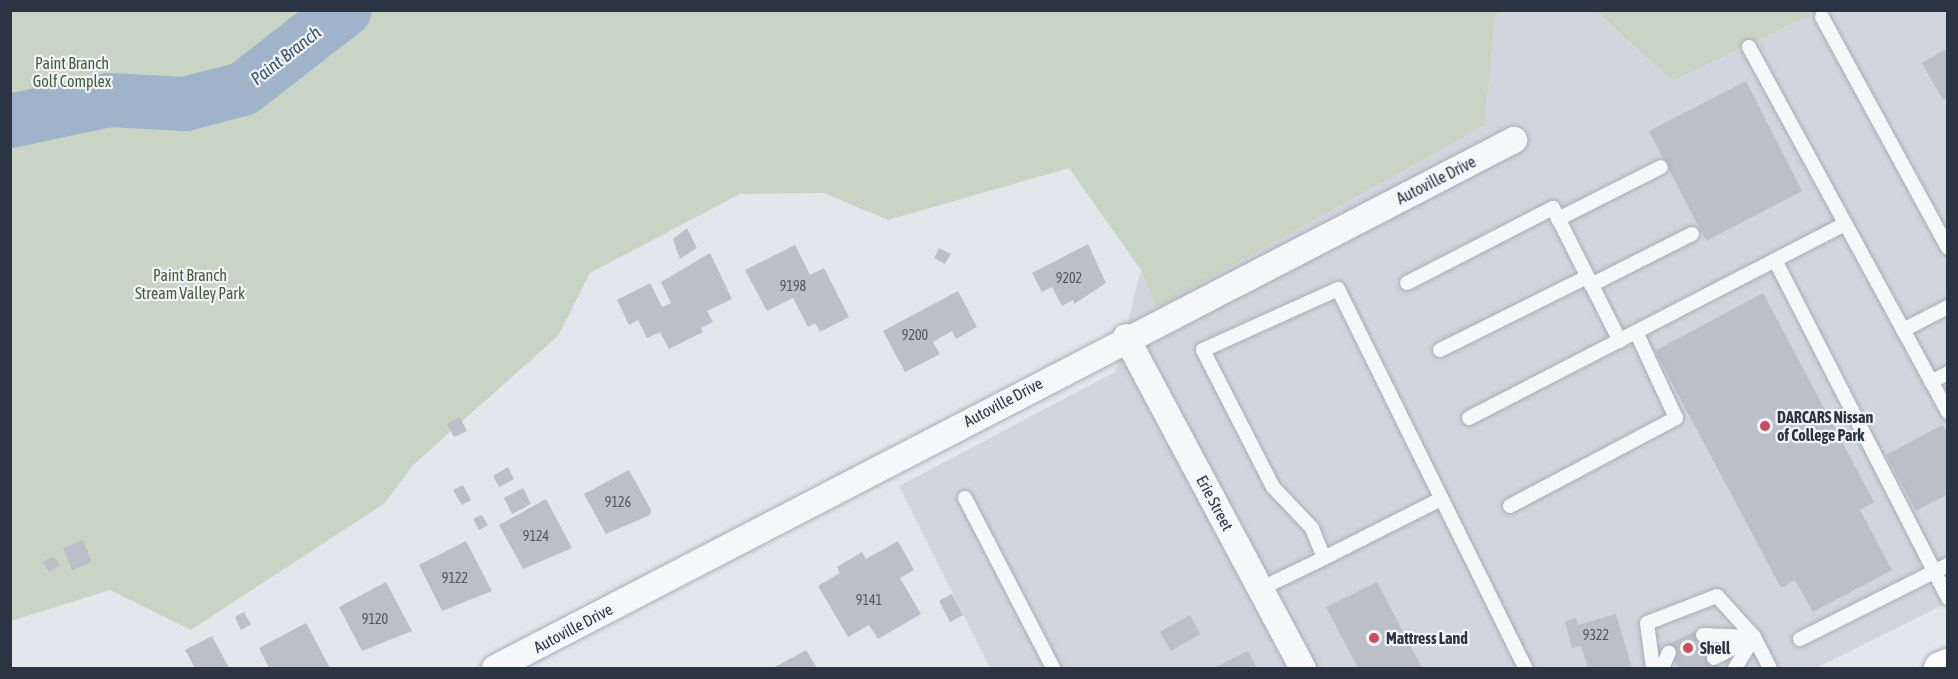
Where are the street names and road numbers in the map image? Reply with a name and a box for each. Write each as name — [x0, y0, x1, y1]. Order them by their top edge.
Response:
street label: Autoville Drive — [1393, 152, 1479, 208]
street label: Autoville Drive — [960, 373, 1046, 431]
street label: Erie Street — [1192, 472, 1238, 534]
street label: Autoville Drive — [530, 599, 616, 657]

